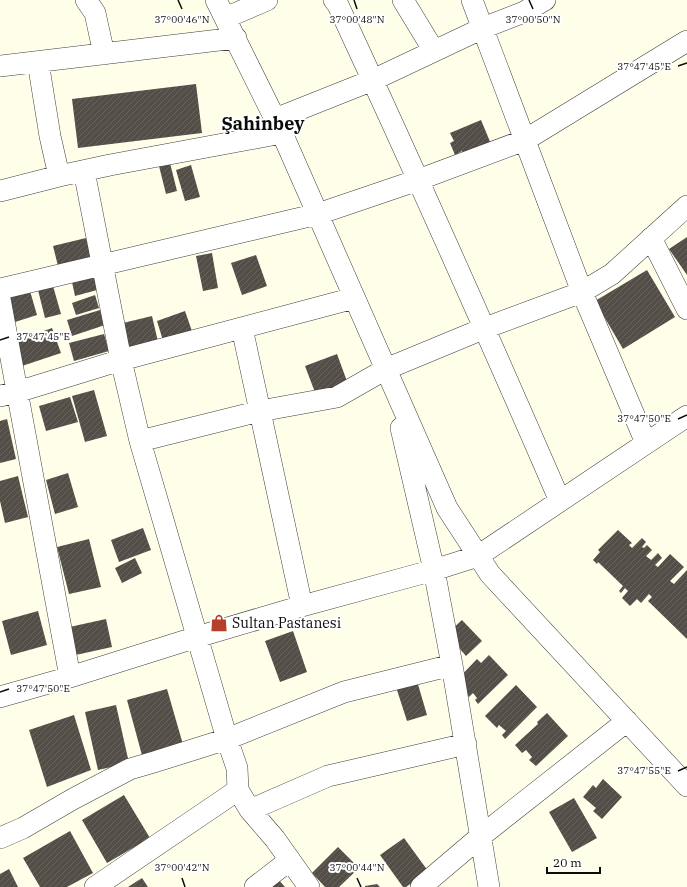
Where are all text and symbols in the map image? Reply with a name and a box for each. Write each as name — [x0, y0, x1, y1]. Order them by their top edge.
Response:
text: 37°00'46"N — [155, 13, 210, 26]
text: 37°00'48"N — [330, 13, 385, 26]
text: 37°00'50"N — [506, 13, 561, 26]
text: 37°47'45"E — [617, 60, 671, 73]
district label: Şahinbey — [222, 112, 305, 135]
text: 37°47'45"E — [16, 330, 70, 343]
text: 37°47'50"E — [617, 412, 671, 425]
shop icon: Sultan Pastanesi — [209, 613, 229, 633]
place label: Sultan Pastanesi — [232, 614, 341, 632]
text: 37°47'50"E — [16, 682, 70, 695]
text: 37°47'55"E — [617, 764, 671, 777]
scale bar — [547, 849, 600, 875]
text: 20 m — [553, 855, 582, 870]
text: 37°00'42"N — [155, 861, 210, 874]
text: 37°00'44"N — [330, 861, 385, 874]

